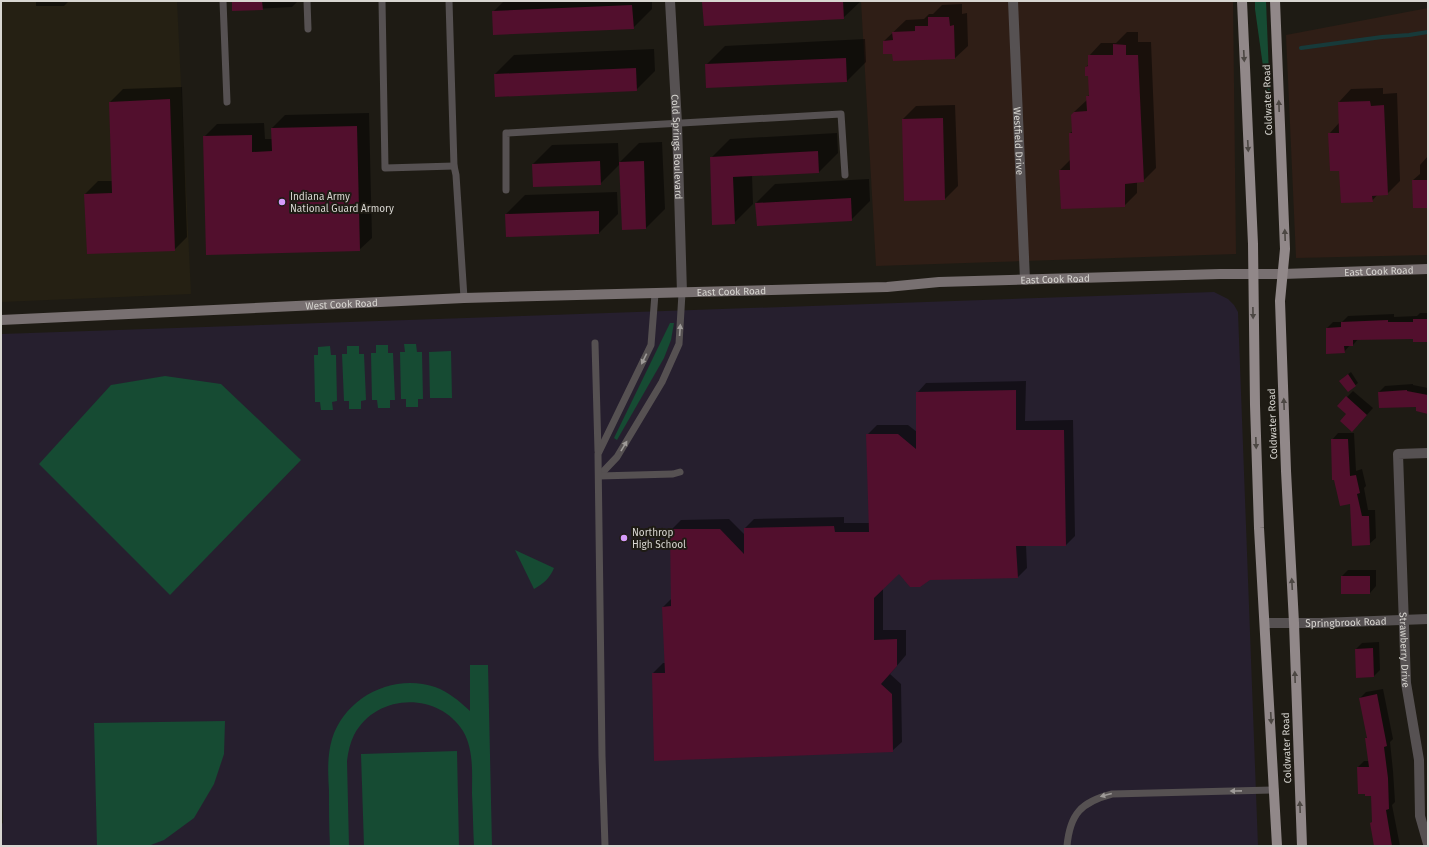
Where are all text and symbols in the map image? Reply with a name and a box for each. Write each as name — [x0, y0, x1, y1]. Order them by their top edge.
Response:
one-way arrow — [1241, 50, 1247, 63]
street label: Coldwater Road — [1261, 64, 1275, 136]
street label: Cold Springs Boulevard — [668, 94, 684, 200]
one-way arrow — [1275, 100, 1282, 112]
street label: Westfield Drive — [1011, 107, 1025, 175]
one-way arrow — [1245, 140, 1252, 152]
place label: Indiana Army National Guard Armory — [290, 191, 394, 215]
marker: Indiana Army National Guard Armory — [277, 197, 287, 207]
one-way arrow — [1281, 229, 1288, 241]
street label: East Cook Road — [1344, 264, 1414, 279]
street label: East Cook Road — [1020, 273, 1090, 287]
street label: East Cook Road — [697, 285, 766, 299]
street label: West Cook Road — [305, 297, 378, 313]
one-way arrow — [1250, 307, 1257, 319]
one-way arrow — [676, 324, 683, 336]
one-way arrow — [641, 353, 647, 365]
street label: Coldwater Road — [1266, 388, 1280, 460]
one-way arrow — [1280, 398, 1287, 410]
one-way arrow — [1253, 437, 1259, 450]
one-way arrow — [620, 441, 628, 451]
place label: Northrop High School — [632, 527, 686, 551]
marker: Northrop High School — [619, 533, 629, 543]
one-way arrow — [1289, 577, 1295, 590]
street label: Strawberry Drive — [1397, 612, 1412, 689]
street label: Springbrook Road — [1305, 616, 1387, 630]
one-way arrow — [1292, 670, 1298, 683]
one-way arrow — [1267, 712, 1274, 724]
street label: Coldwater Road — [1280, 712, 1294, 784]
one-way arrow — [1229, 788, 1242, 794]
one-way arrow — [1100, 793, 1112, 799]
one-way arrow — [1297, 801, 1304, 813]

